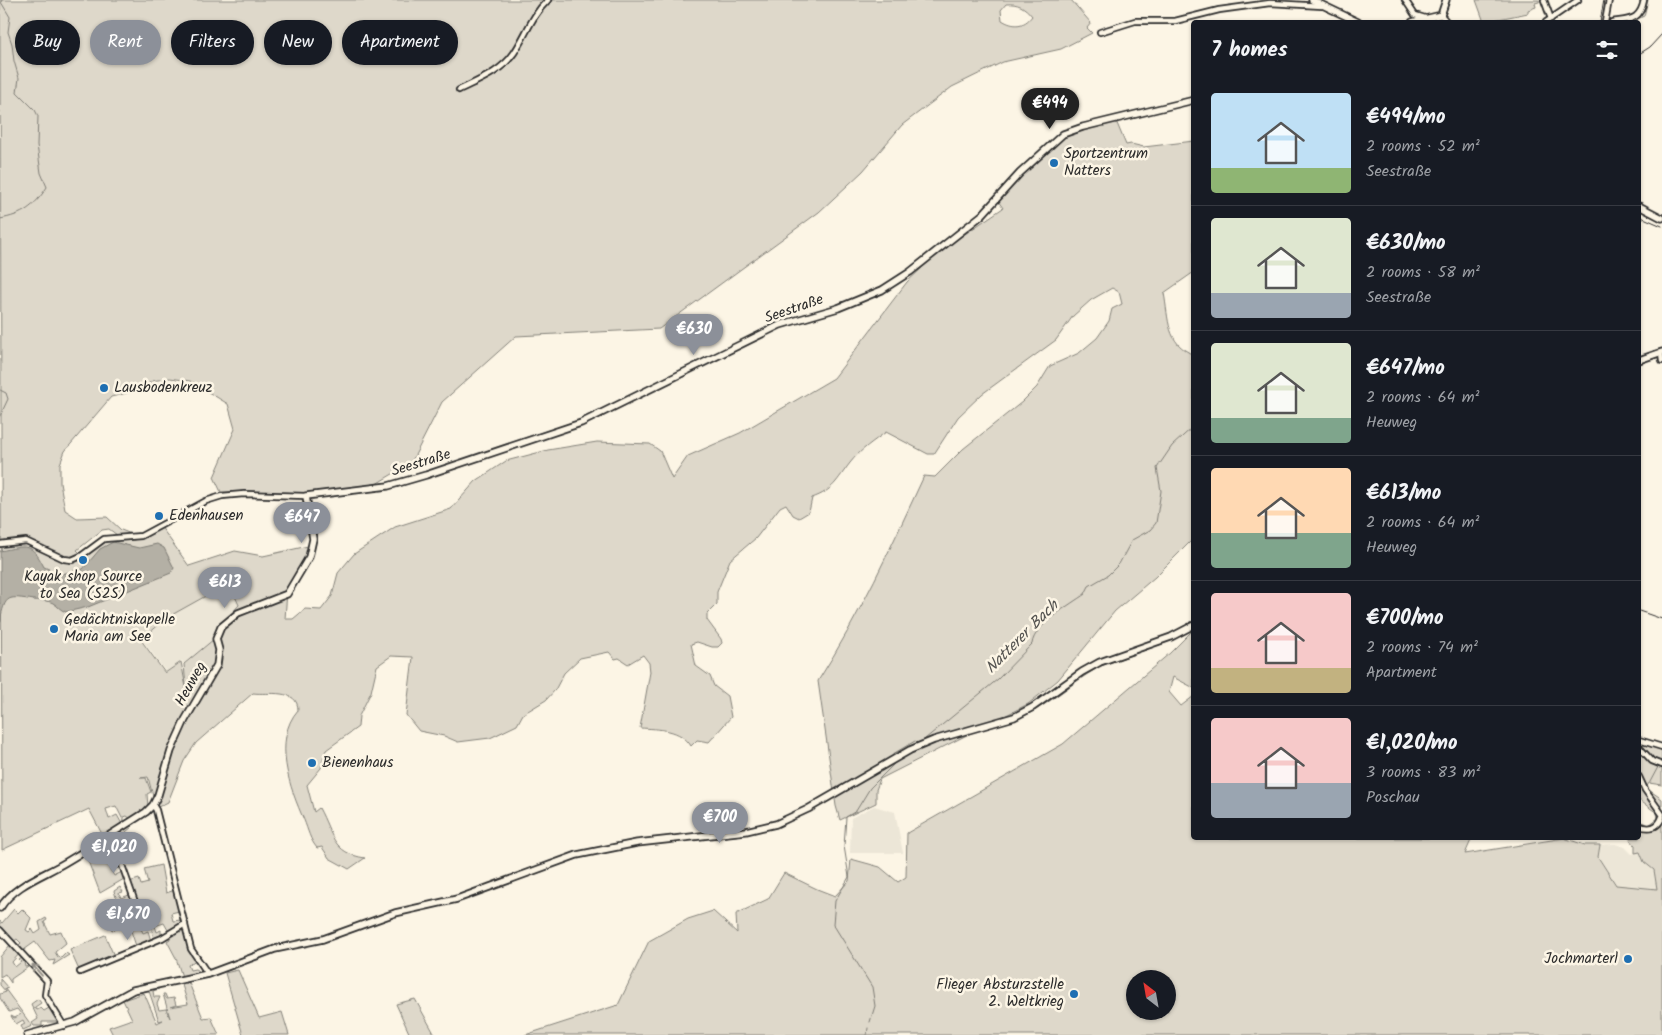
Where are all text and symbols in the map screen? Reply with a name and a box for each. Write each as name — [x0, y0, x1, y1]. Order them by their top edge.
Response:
chip: Buy — [15, 20, 80, 65]
chip: Rent — [90, 20, 161, 65]
chip: Filters — [171, 20, 254, 65]
chip: New — [264, 20, 332, 65]
chip: Apartment — [342, 20, 458, 65]
text: 7 homes — [1211, 34, 1288, 67]
icon: filters — [1593, 36, 1621, 64]
pin: €494 — [1020, 88, 1080, 130]
text: €494 — [1032, 91, 1068, 116]
text: €494/mo — [1366, 101, 1446, 134]
icon: home — [1251, 113, 1311, 173]
text: 2 rooms · 52 m² — [1366, 134, 1480, 159]
place label: Sportzentrum Natters — [1064, 142, 1148, 183]
marker: Sportzentrum Natters — [1048, 157, 1060, 169]
text: Seestraße — [1366, 159, 1431, 184]
text: €630/mo — [1366, 227, 1446, 260]
icon: home — [1251, 238, 1311, 298]
text: 2 rooms · 58 m² — [1366, 260, 1480, 285]
text: Seestraße — [1366, 285, 1431, 310]
street label: Seestraße — [761, 288, 827, 330]
pin: €630 — [664, 314, 724, 356]
text: €630 — [676, 317, 712, 342]
text: €647/mo — [1366, 352, 1445, 385]
icon: home — [1251, 363, 1311, 423]
place label: Lausbodenkreuz — [114, 376, 213, 400]
marker: Lausbodenkreuz — [98, 382, 110, 394]
text: 2 rooms · 64 m² — [1366, 385, 1479, 410]
text: Heuweg — [1366, 410, 1417, 435]
street label: Seestraße — [388, 443, 454, 483]
text: €613/mo — [1366, 477, 1441, 510]
icon: home — [1251, 488, 1311, 548]
pin: €647 — [272, 502, 332, 544]
place label: Edenhausen — [169, 504, 243, 528]
text: €647 — [284, 505, 320, 530]
marker: Edenhausen — [153, 510, 165, 522]
text: 2 rooms · 64 m² — [1366, 510, 1479, 535]
text: Heuweg — [1366, 535, 1417, 560]
marker: Kayak shop Source to Sea (S2S) — [77, 554, 89, 566]
place label: Kayak shop Source to Sea (S2S) — [24, 565, 142, 606]
pin: €613 — [195, 566, 255, 609]
text: €613 — [209, 570, 241, 595]
water label: Natterer Bach — [979, 593, 1066, 680]
text: €700/mo — [1366, 602, 1443, 635]
place label: Gedächtniskapelle Maria am See — [64, 608, 175, 649]
icon: home — [1251, 613, 1311, 673]
marker: Gedächtniskapelle Maria am See — [48, 623, 60, 635]
text: 2 rooms · 74 m² — [1366, 635, 1478, 660]
street label: Heuweg — [169, 657, 213, 711]
text: Apartment — [1366, 660, 1437, 685]
text: €1,020/mo — [1366, 727, 1458, 760]
icon: home — [1251, 738, 1311, 798]
place label: Bienenhaus — [322, 751, 394, 775]
marker: Bienenhaus — [306, 757, 318, 769]
text: 3 rooms · 83 m² — [1366, 760, 1480, 785]
text: Poschau — [1366, 785, 1420, 810]
pin: €700 — [690, 802, 750, 844]
text: €700 — [703, 805, 737, 830]
pin: €1,020 — [73, 832, 155, 874]
text: €1,020 — [92, 835, 136, 860]
pin: €1,670 — [87, 898, 169, 941]
text: €1,670 — [106, 902, 150, 927]
place label: Jochmarterl — [1544, 947, 1618, 971]
marker: Jochmarterl — [1622, 953, 1634, 965]
one-way arrow — [32, 964, 43, 977]
north arrow — [1126, 970, 1176, 1020]
map controls — [1126, 970, 1176, 1020]
place label: Flieger Absturzstelle 2. Weltkrieg — [936, 973, 1064, 1014]
marker: Flieger Absturzstelle 2. Weltkrieg — [1068, 988, 1080, 1000]

